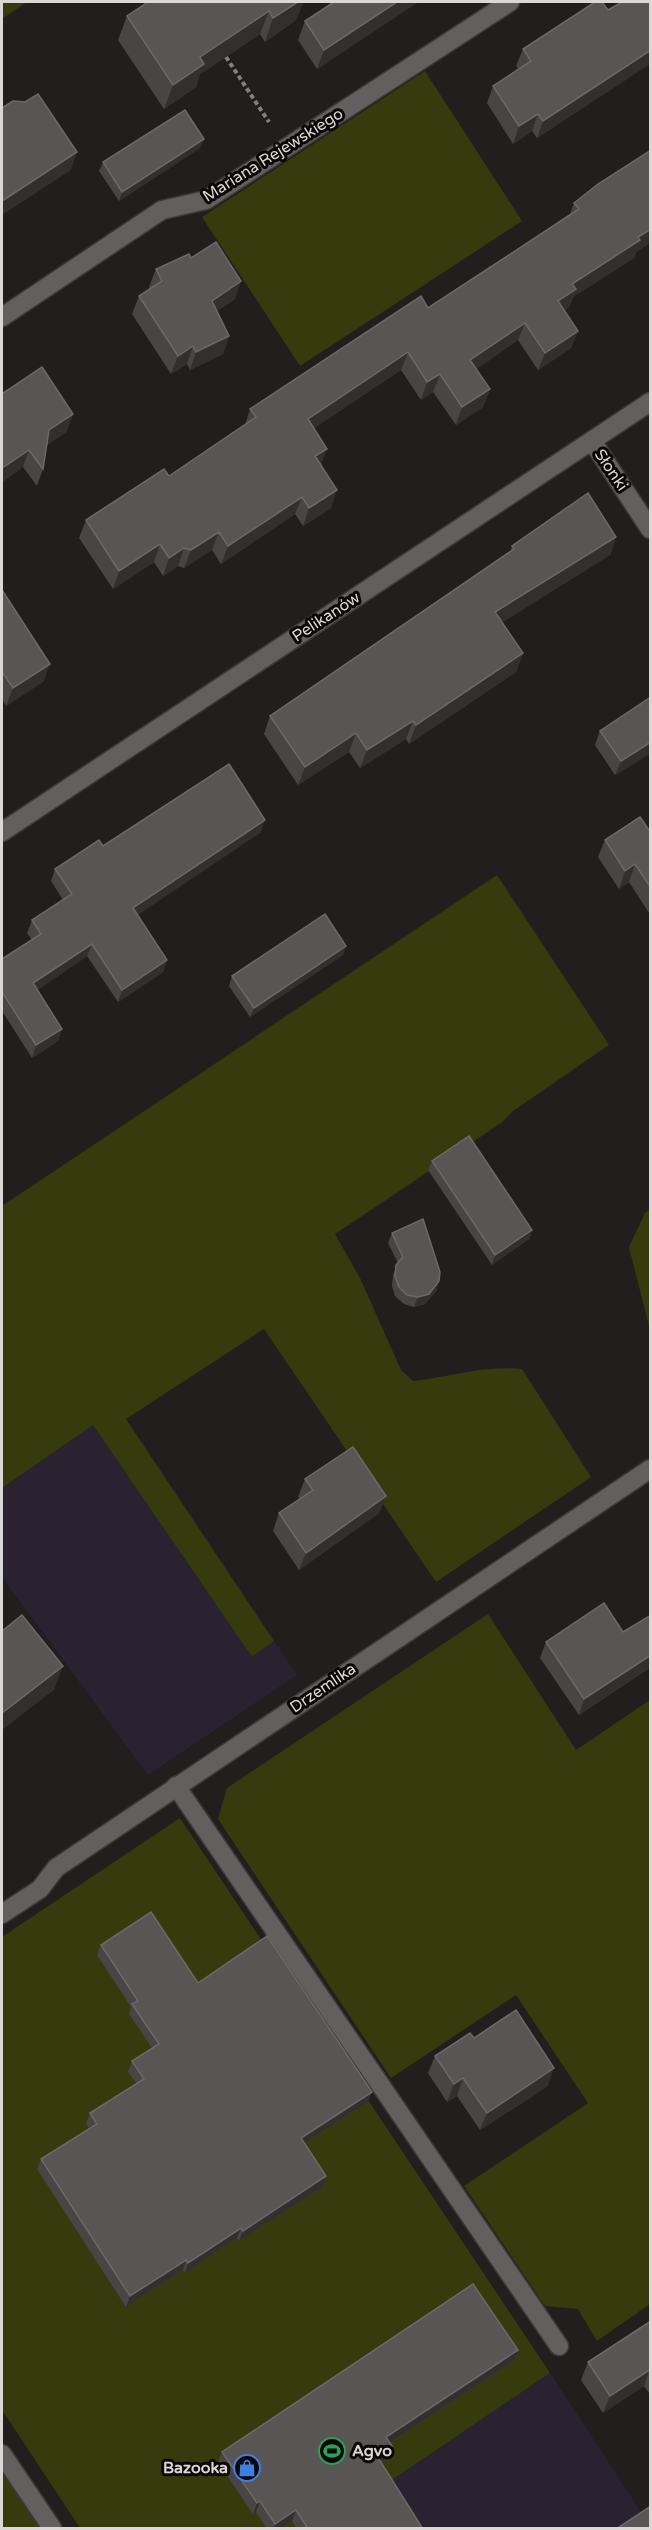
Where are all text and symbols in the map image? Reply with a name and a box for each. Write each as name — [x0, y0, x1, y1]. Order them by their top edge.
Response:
street label: Mariana Rejewskiego — [199, 104, 347, 206]
street label: Słonki — [590, 445, 632, 495]
street label: Pelikanów — [288, 587, 364, 646]
street label: Drzemlika — [286, 1659, 360, 1717]
sports icon: Agvo — [317, 2436, 347, 2466]
place label: Agvo — [352, 2441, 392, 2461]
shop icon: Bazooka — [232, 2453, 262, 2483]
place label: Bazooka — [163, 2458, 228, 2478]

